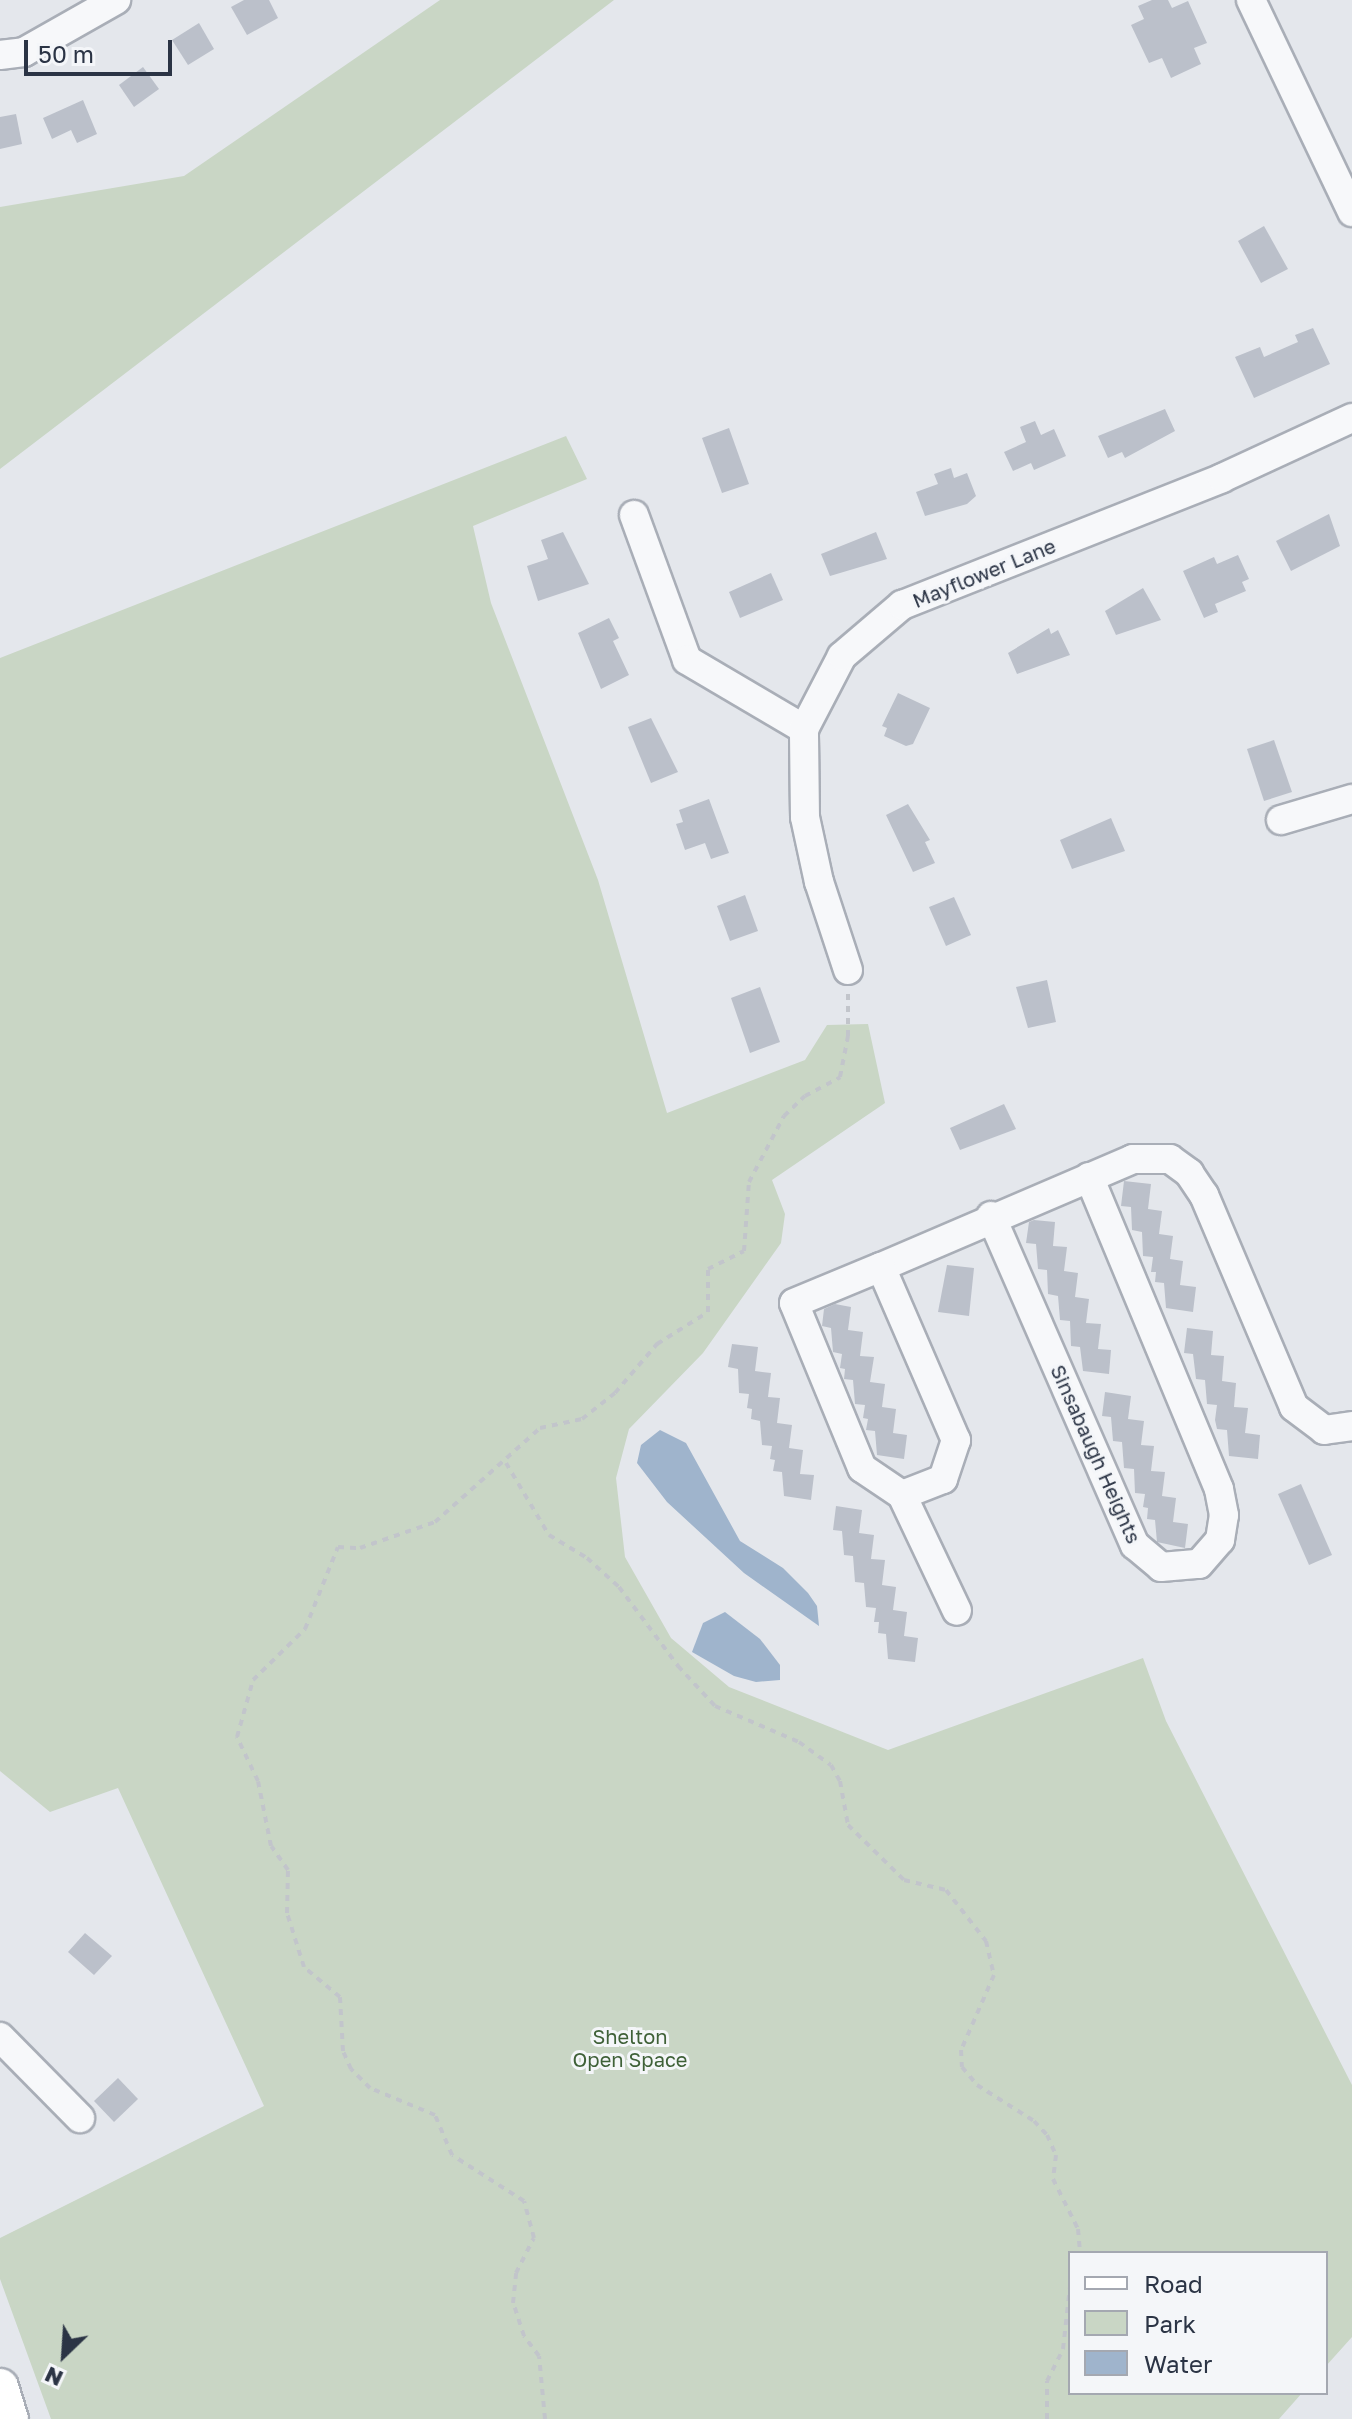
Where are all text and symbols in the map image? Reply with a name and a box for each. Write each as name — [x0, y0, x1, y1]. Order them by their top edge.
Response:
scale bar — [28, 24, 176, 74]
text: 50 m — [38, 39, 94, 68]
street label: Mayflower Lane — [909, 533, 1059, 613]
street label: Sinsabaugh Heights — [1046, 1361, 1146, 1547]
park label: Shelton Open Space — [573, 2025, 687, 2072]
legend — [1068, 2251, 1328, 2395]
text: Road — [1144, 2269, 1203, 2298]
text: Park — [1144, 2309, 1196, 2338]
north arrow — [24, 2315, 104, 2395]
text: Water — [1144, 2349, 1212, 2378]
text: N — [40, 2361, 67, 2393]

